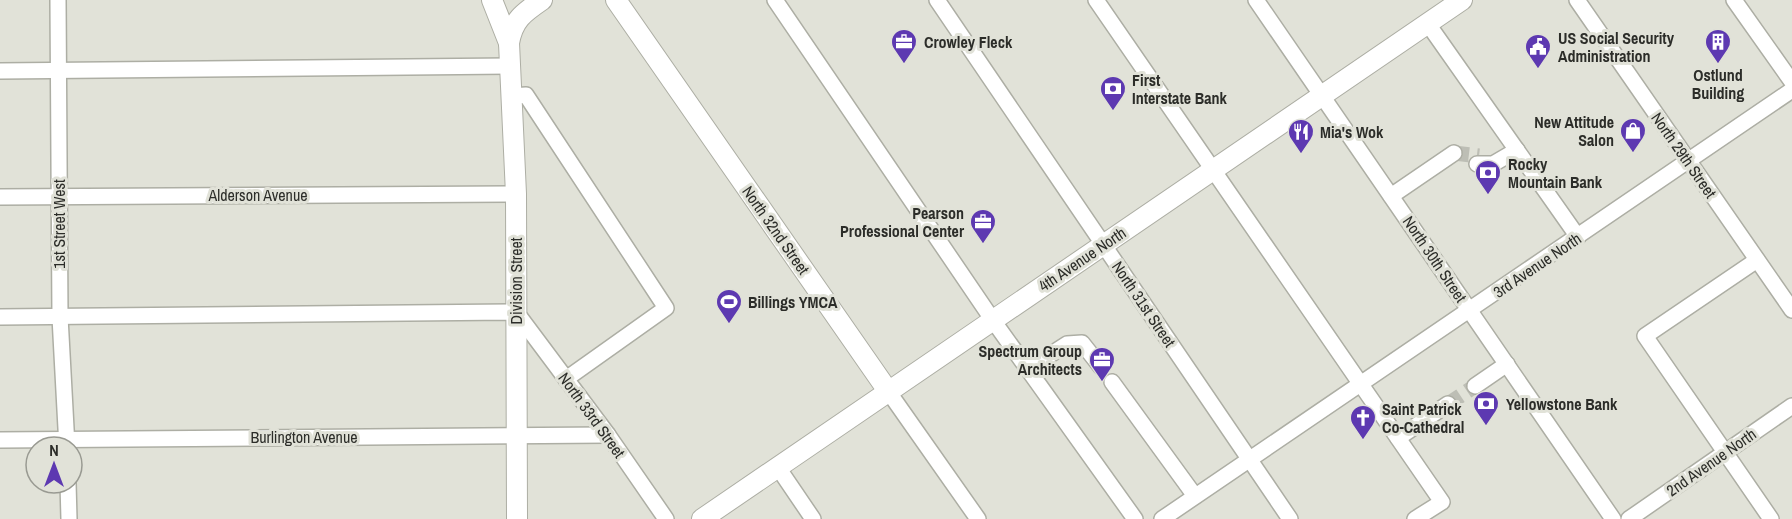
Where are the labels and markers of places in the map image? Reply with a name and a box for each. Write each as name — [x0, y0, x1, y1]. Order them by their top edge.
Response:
office icon: Crowley Fleck — [889, 27, 919, 65]
place label: US Social Security Administration — [1558, 27, 1675, 67]
building icon: Ostlund Building — [1703, 27, 1733, 65]
place label: Crowley Fleck — [924, 31, 1013, 53]
public building icon: US Social Security Administration — [1523, 32, 1553, 70]
place label: Ostlund Building — [1692, 64, 1744, 104]
place label: First Interstate Bank — [1132, 69, 1227, 109]
bank icon: First Interstate Bank — [1098, 74, 1128, 112]
place label: New Attitude Salon — [1534, 111, 1614, 151]
shop icon: New Attitude Salon — [1618, 116, 1648, 154]
restaurant icon: Mia's Wok — [1286, 117, 1316, 155]
place label: Mia's Wok — [1320, 121, 1384, 143]
place label: Rocky Mountain Bank — [1508, 153, 1603, 193]
bank icon: Rocky Mountain Bank — [1473, 158, 1503, 196]
place label: Pearson Professional Center — [840, 202, 965, 242]
office icon: Pearson Professional Center — [968, 207, 998, 245]
sports icon: Billings YMCA — [714, 287, 744, 325]
place label: Billings YMCA — [748, 291, 838, 313]
place label: Spectrum Group Architects — [978, 340, 1082, 380]
office icon: Spectrum Group Architects — [1087, 345, 1117, 383]
bank icon: Yellowstone Bank — [1471, 389, 1501, 427]
place label: Yellowstone Bank — [1506, 393, 1618, 415]
place label: Saint Patrick Co-Cathedral — [1382, 398, 1464, 438]
church icon: Saint Patrick Co-Cathedral — [1348, 403, 1378, 441]

